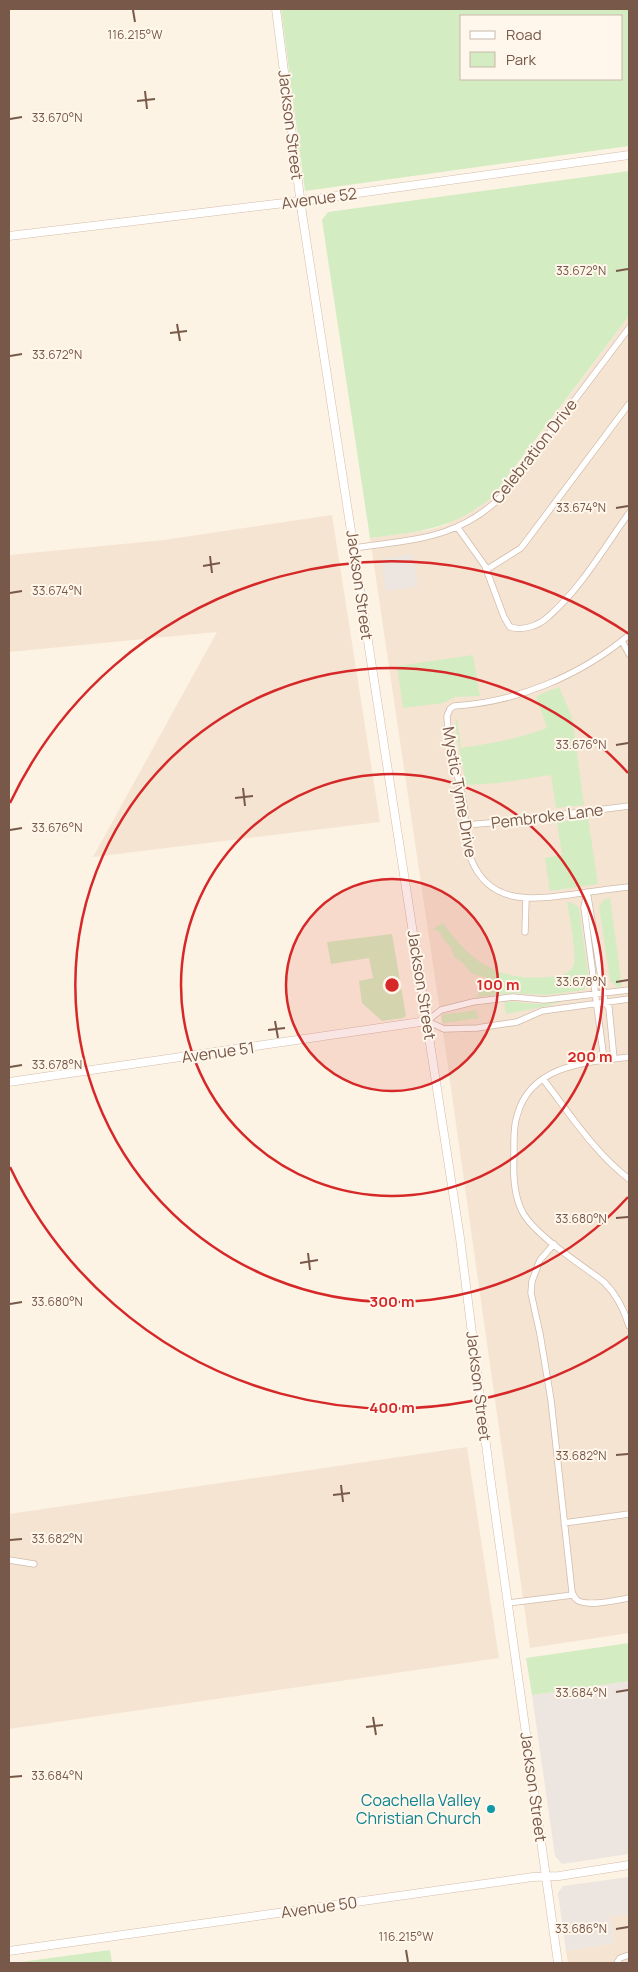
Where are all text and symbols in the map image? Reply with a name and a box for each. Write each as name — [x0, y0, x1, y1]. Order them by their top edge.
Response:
legend — [460, 15, 623, 80]
text: Road — [506, 24, 542, 45]
text: 116.215°W — [108, 26, 163, 43]
text: Park — [506, 49, 536, 70]
street label: Jackson Street — [273, 69, 309, 181]
text: 33.670°N — [32, 109, 82, 126]
street label: Avenue 52 — [280, 182, 358, 214]
text: 33.672°N — [556, 262, 606, 279]
text: 33.672°N — [32, 346, 82, 363]
street label: Celebration Drive — [486, 394, 582, 508]
text: 33.674°N — [556, 499, 606, 516]
street label: Jackson Street — [341, 529, 379, 641]
text: 33.674°N — [32, 582, 82, 599]
street label: Mystic Tyme Drive — [438, 725, 482, 859]
text: 33.676°N — [556, 736, 606, 753]
street label: Pembroke Lane — [490, 798, 604, 834]
text: 33.676°N — [32, 819, 82, 836]
street label: Jackson Street — [402, 929, 442, 1041]
text: 33.678°N — [556, 973, 606, 990]
text: 100 m — [477, 974, 519, 995]
centre of rings — [383, 976, 401, 994]
street label: Avenue 51 — [180, 1036, 256, 1068]
text: 200 m — [567, 1046, 613, 1067]
text: 33.678°N — [32, 1056, 82, 1073]
text: 33.680°N — [555, 1210, 607, 1227]
text: 300 m — [370, 1291, 414, 1312]
text: 33.680°N — [31, 1293, 83, 1310]
street label: Jackson Street — [461, 1330, 497, 1442]
text: 400 m — [369, 1397, 415, 1418]
text: 33.682°N — [555, 1447, 607, 1464]
text: 33.682°N — [31, 1530, 83, 1547]
text: 33.684°N — [555, 1684, 607, 1701]
street label: Jackson Street — [515, 1731, 553, 1843]
text: 33.684°N — [31, 1767, 83, 1784]
place label: Coachella Valley Christian Church — [356, 1789, 482, 1829]
marker: Coachella Valley Christian Church — [485, 1803, 497, 1815]
street label: Avenue 50 — [279, 1891, 359, 1923]
text: 33.686°N — [555, 1920, 607, 1937]
text: 116.215°W — [379, 1928, 434, 1945]

